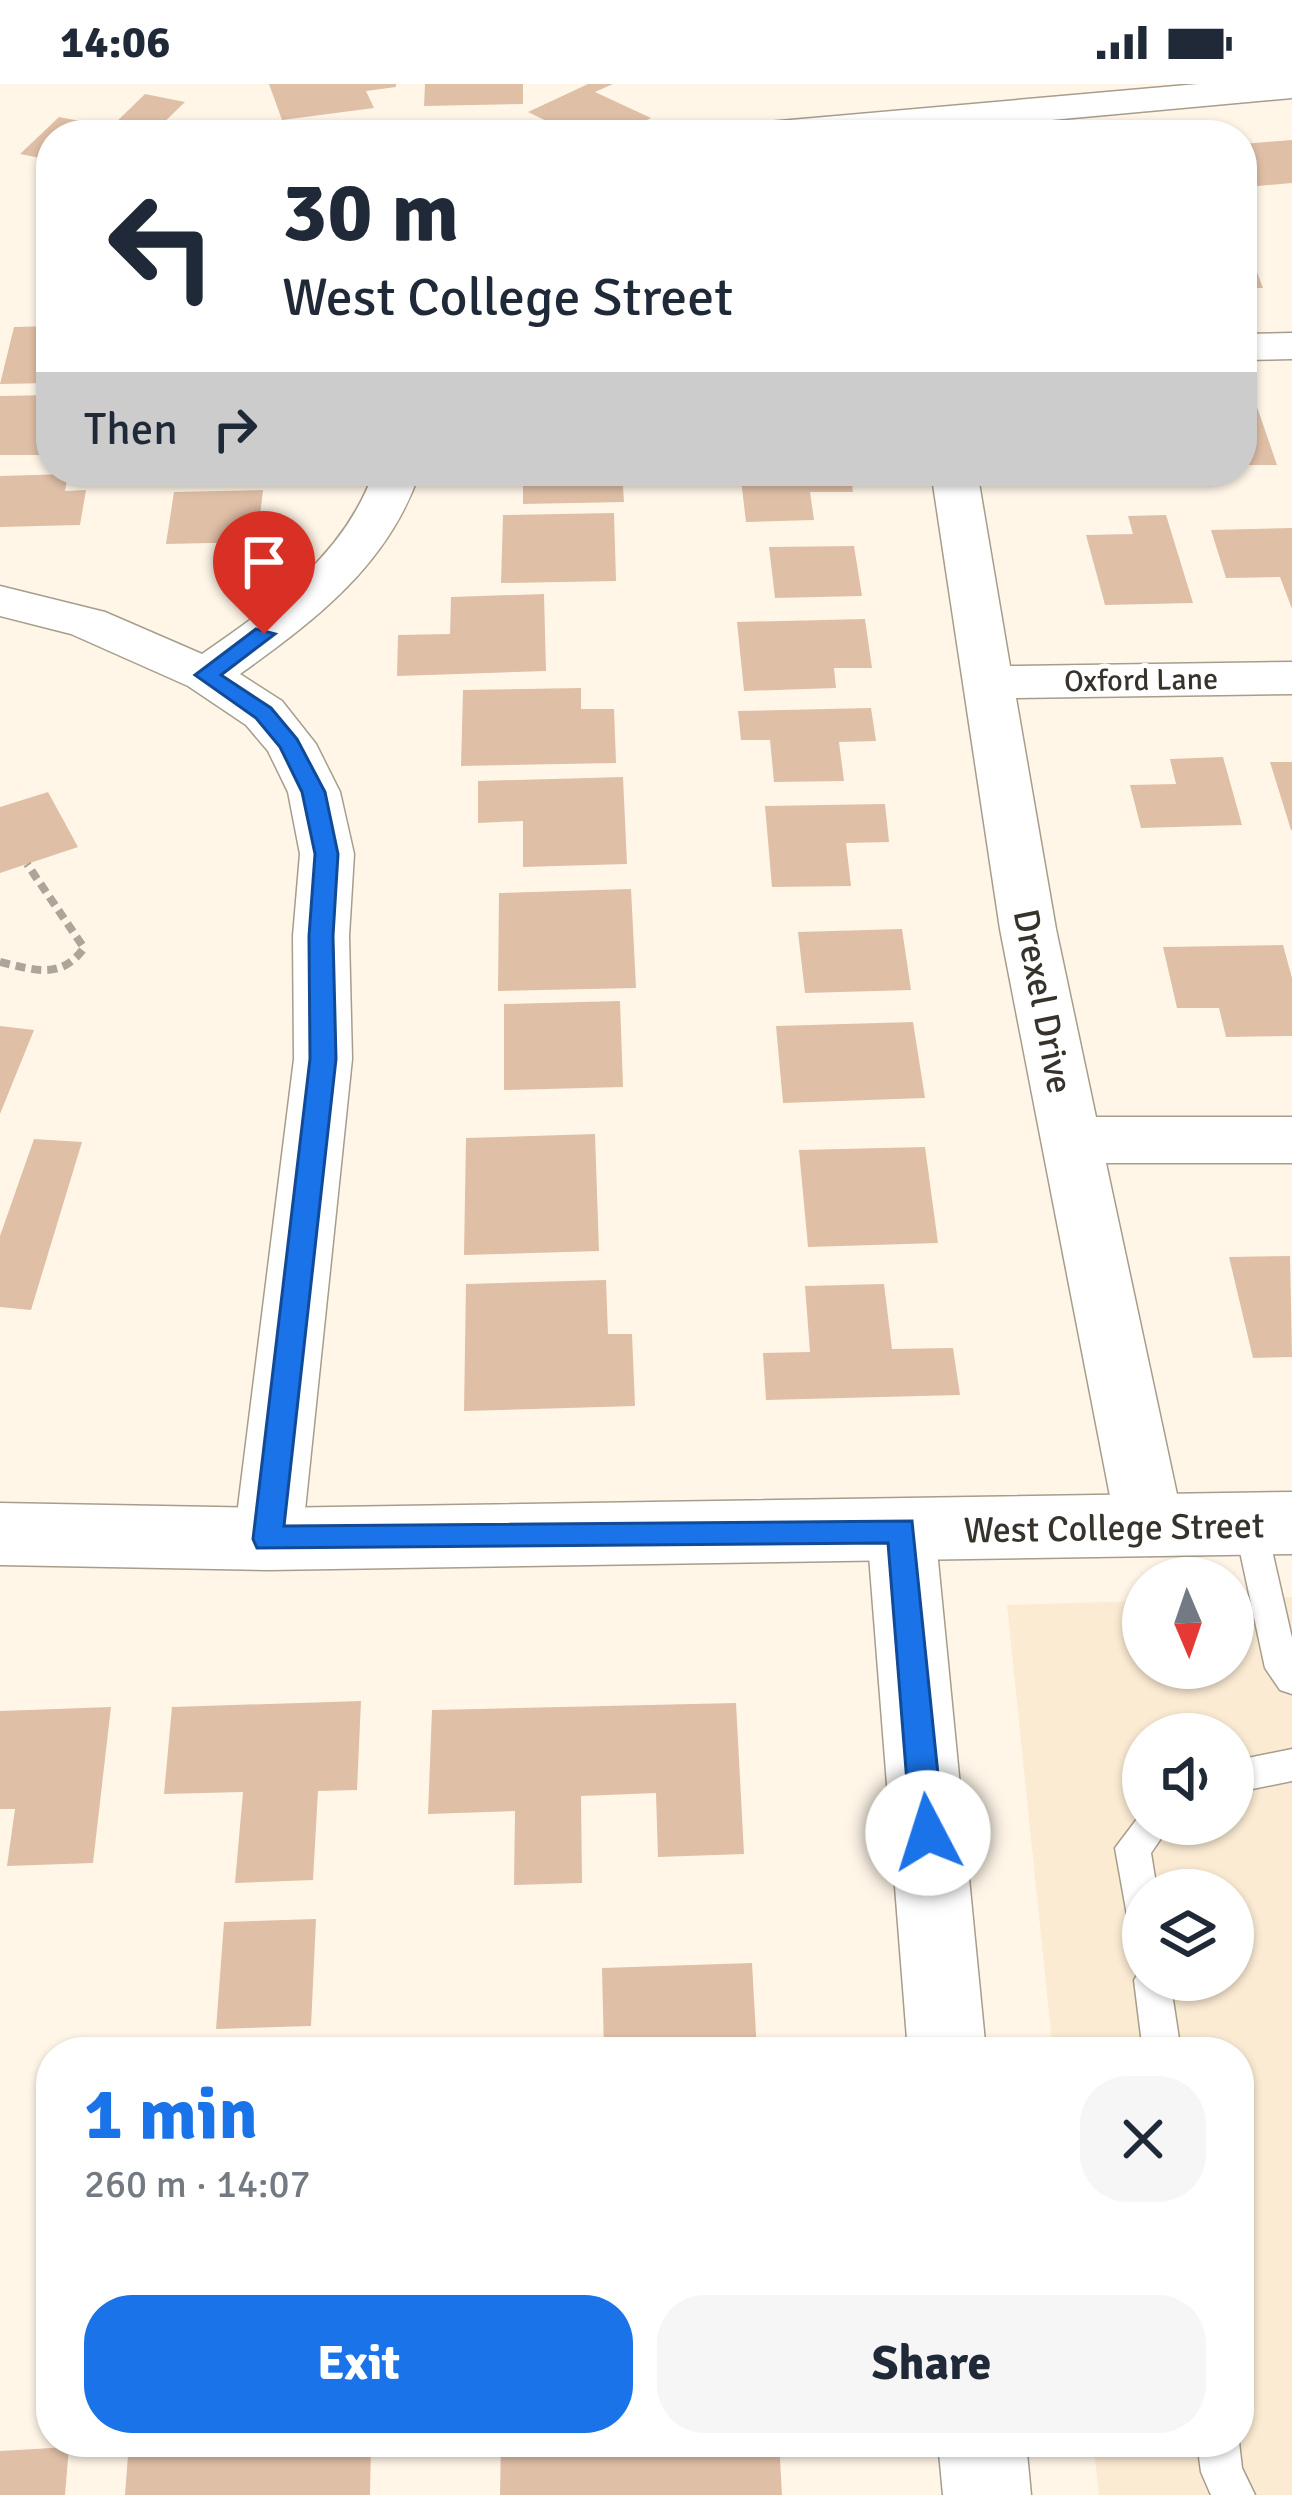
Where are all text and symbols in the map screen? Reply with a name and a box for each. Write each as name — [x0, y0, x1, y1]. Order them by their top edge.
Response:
text: 14:06 — [60, 15, 170, 70]
text: 30 m — [282, 161, 459, 265]
icon: left — [84, 168, 240, 324]
text: West College Street — [282, 264, 733, 331]
icon: right — [202, 396, 268, 462]
text: Then — [84, 402, 178, 457]
pin — [213, 511, 315, 634]
icon: arrive — [231, 529, 297, 595]
street label: Oxford Lane — [1064, 661, 1218, 700]
street label: Drexel Drive — [1003, 905, 1082, 1097]
street label: West College Street — [963, 1503, 1265, 1554]
north arrow — [1122, 1557, 1254, 1689]
map controls — [1122, 1557, 1254, 2001]
button: sound — [1122, 1713, 1254, 1845]
position arrow — [865, 1770, 991, 1896]
button: layers — [1122, 1869, 1254, 2001]
text: 1 min — [84, 2070, 258, 2159]
button: close — [1080, 2076, 1206, 2202]
text: 260 m · 14:07 — [84, 2160, 311, 2208]
button: Exit — [84, 2295, 633, 2433]
button: Share — [657, 2295, 1206, 2433]

